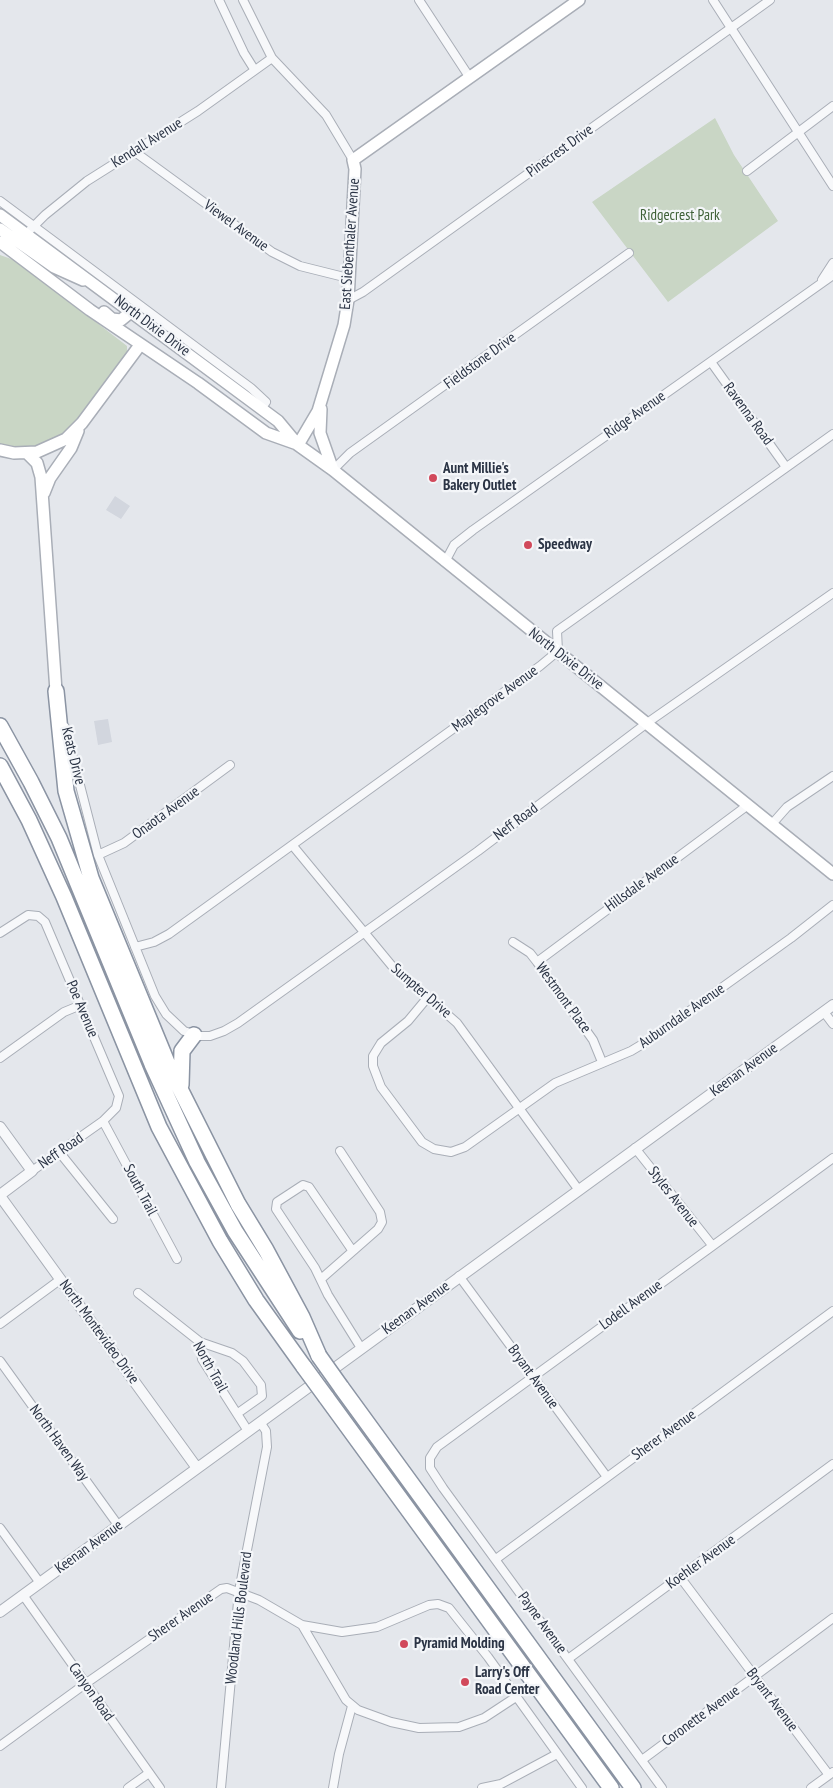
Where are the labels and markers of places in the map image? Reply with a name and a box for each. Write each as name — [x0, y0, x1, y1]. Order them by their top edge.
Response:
place label: Aunt Millie's Bakery Outlet — [443, 460, 516, 495]
marker: Aunt Millie's Bakery Outlet — [427, 472, 439, 484]
place label: Speedway — [538, 536, 592, 554]
marker: Speedway — [522, 539, 534, 551]
place label: Pyramid Molding — [414, 1635, 505, 1653]
marker: Pyramid Molding — [398, 1638, 410, 1650]
place label: Larry's Off Road Center — [475, 1664, 539, 1699]
marker: Larry's Off Road Center — [459, 1676, 471, 1688]

